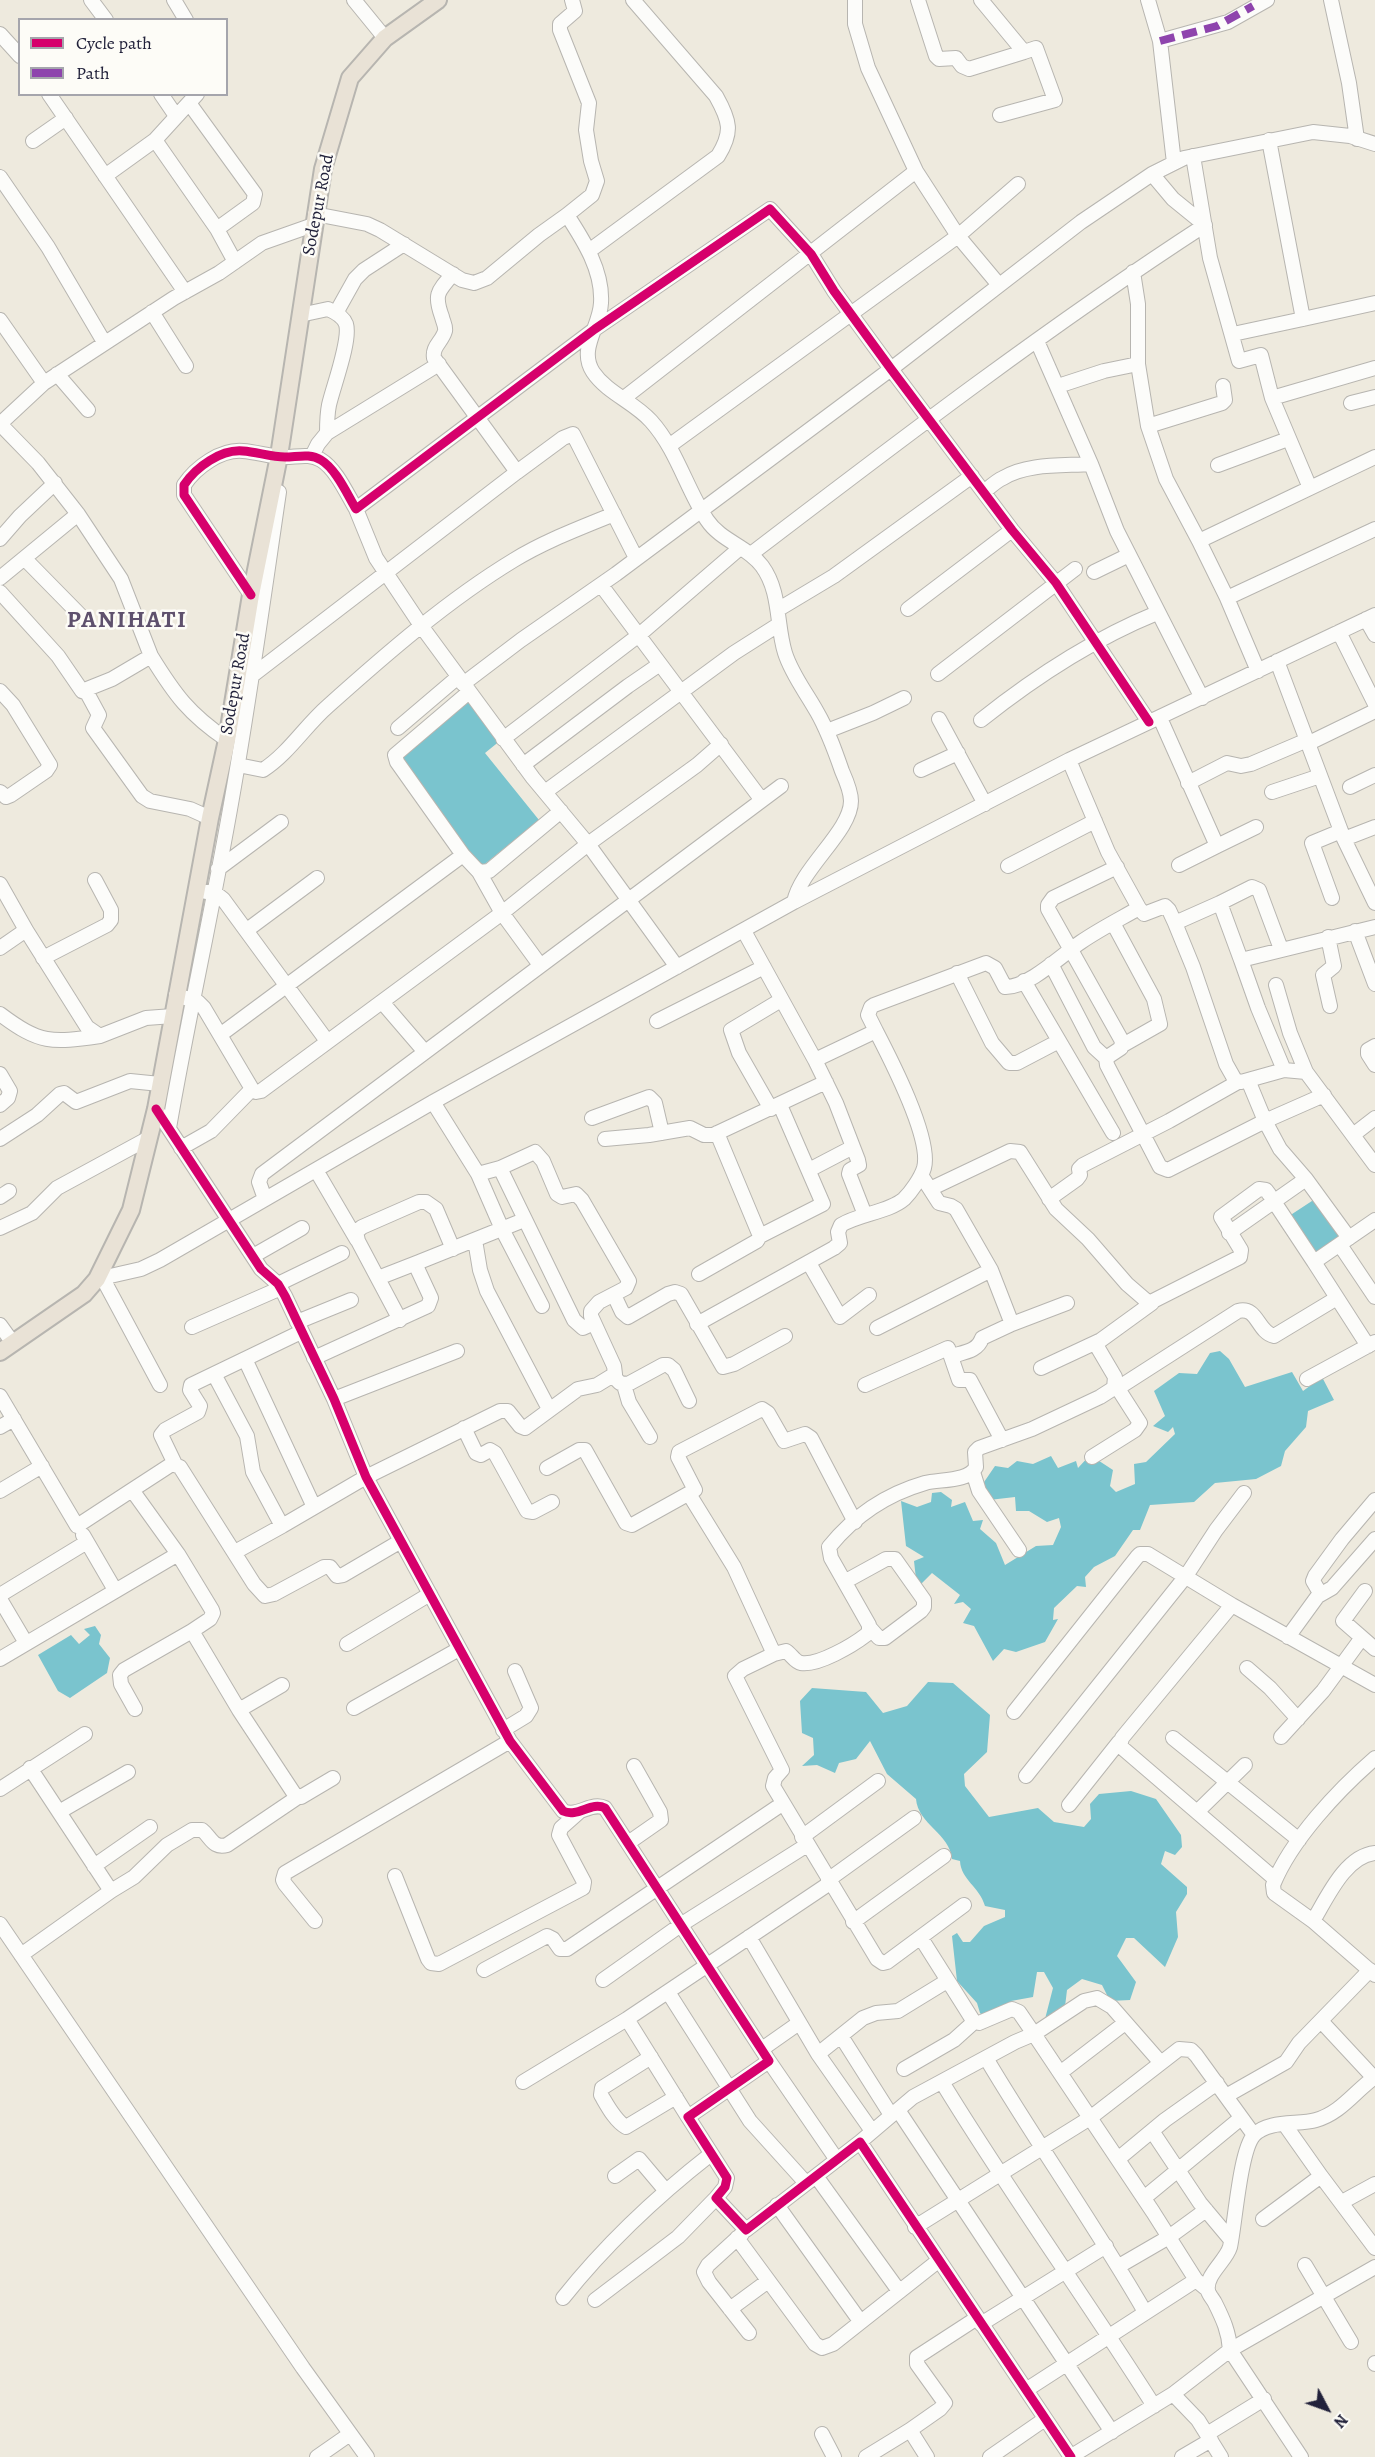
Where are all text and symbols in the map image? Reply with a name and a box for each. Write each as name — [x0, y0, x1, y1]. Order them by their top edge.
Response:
legend — [18, 18, 228, 96]
text: Cycle path — [76, 31, 152, 55]
text: Path — [76, 61, 110, 85]
street label: Sodepur Road — [299, 152, 339, 258]
district label: PANIHATI — [67, 607, 187, 635]
street label: Sodepur Road — [216, 631, 256, 737]
north arrow — [1297, 2379, 1357, 2439]
text: N — [1328, 2409, 1353, 2432]

